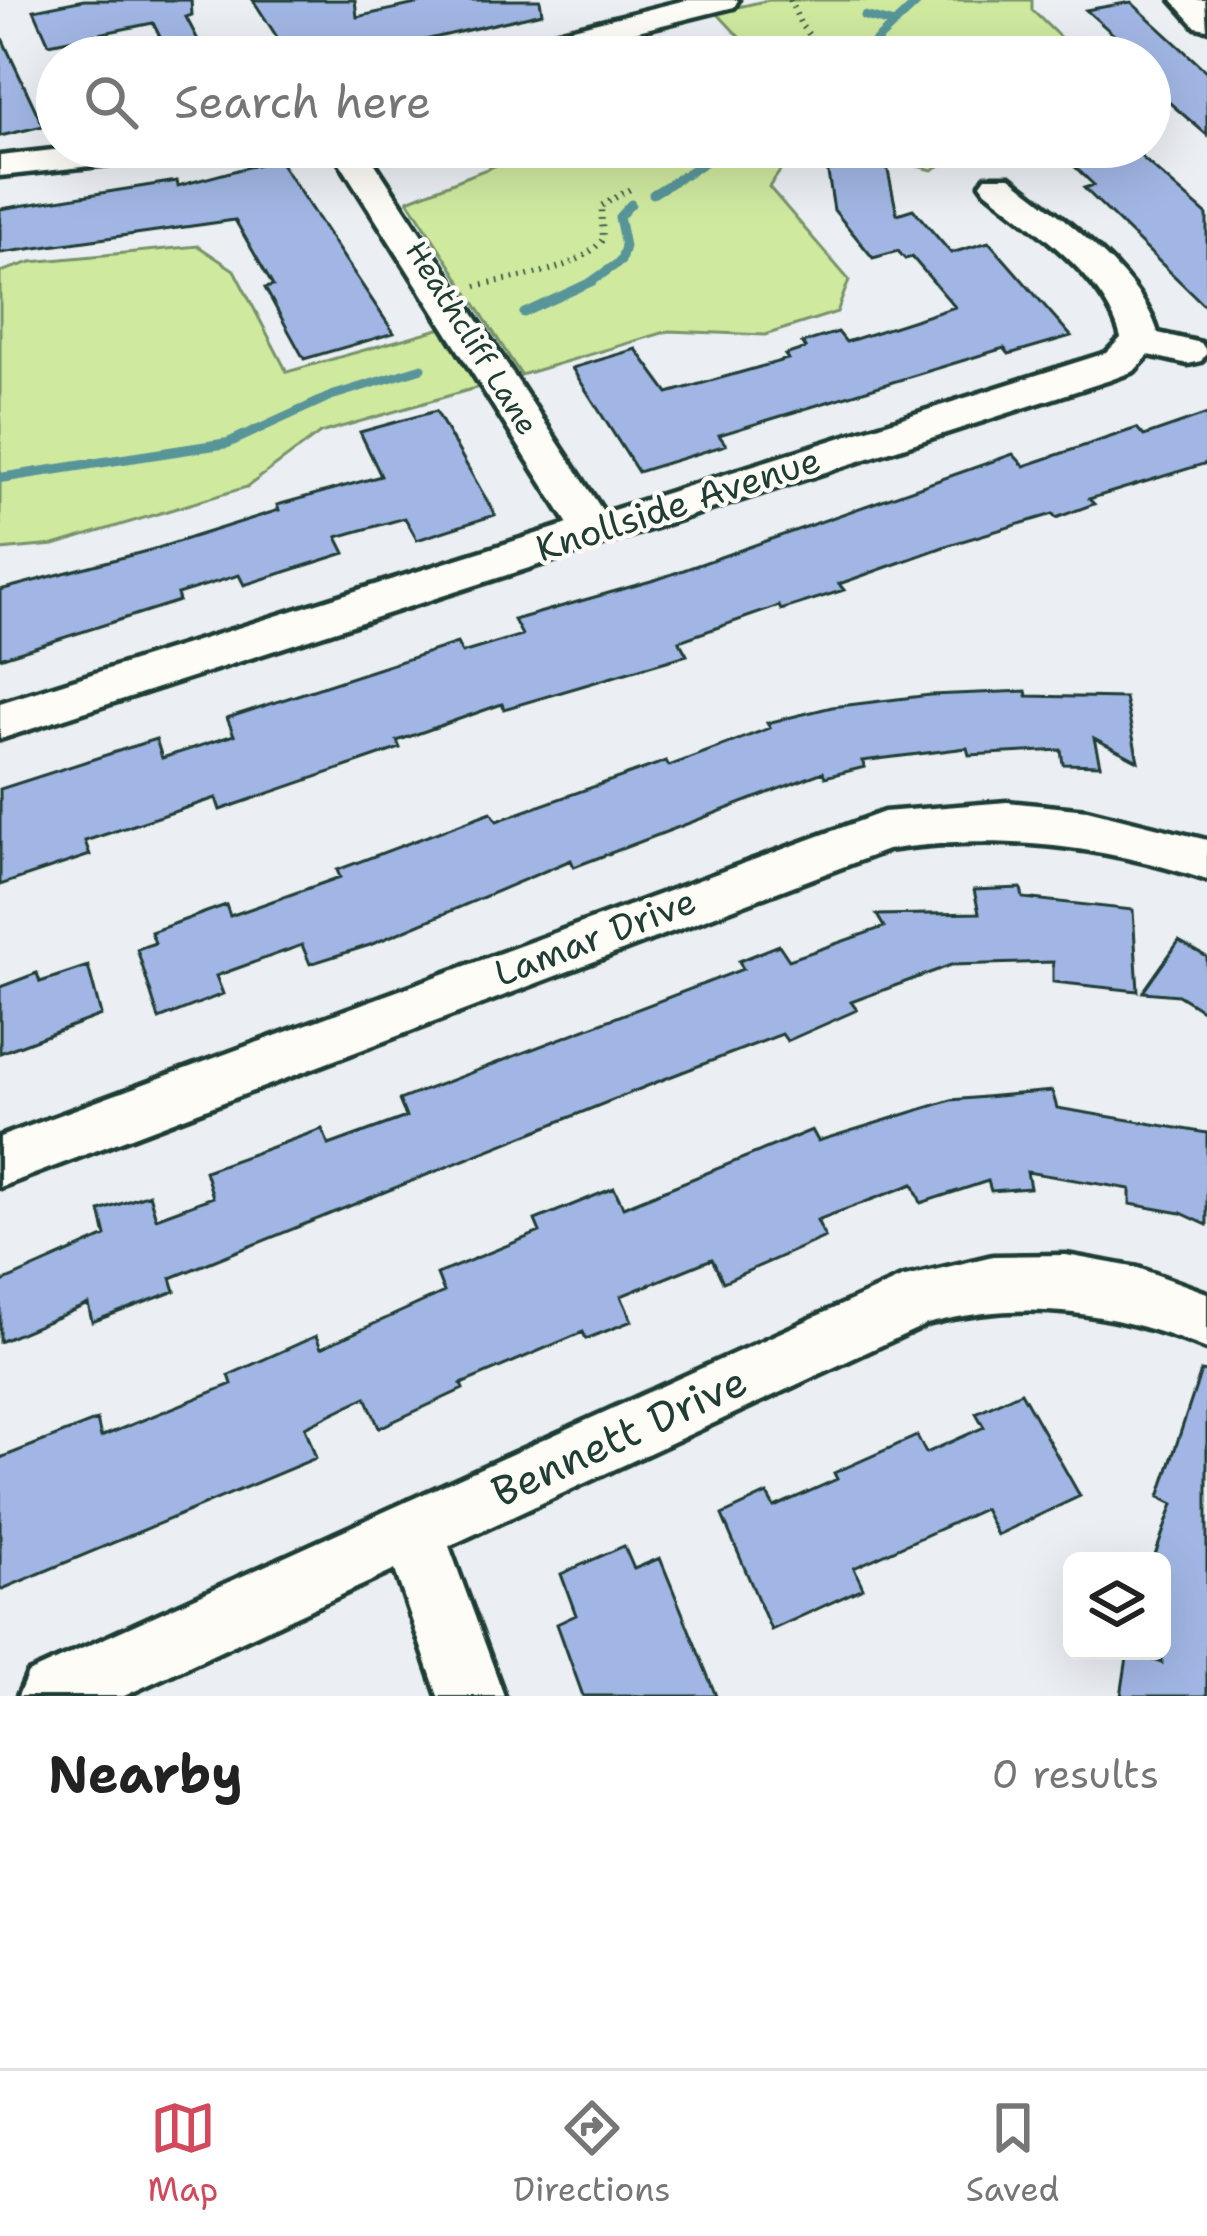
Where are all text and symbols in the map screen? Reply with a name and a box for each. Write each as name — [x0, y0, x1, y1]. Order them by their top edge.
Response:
search box — [36, 36, 1171, 168]
icon: search — [78, 69, 144, 135]
text: Search here — [174, 72, 431, 132]
street label: Heathcliff Lane — [396, 233, 548, 443]
street label: Knollside Avenue — [530, 435, 826, 573]
street label: Lamar Drive — [487, 876, 703, 998]
street label: Bennett Drive — [482, 1352, 756, 1520]
map controls — [1063, 1552, 1171, 1660]
button: layers — [1063, 1552, 1171, 1660]
text: Nearby — [48, 1740, 243, 1808]
text: 0 results — [992, 1748, 1159, 1800]
tab: Map — [148, 2095, 218, 2212]
tab: Directions — [513, 2095, 671, 2212]
tab: Saved — [966, 2095, 1059, 2212]

